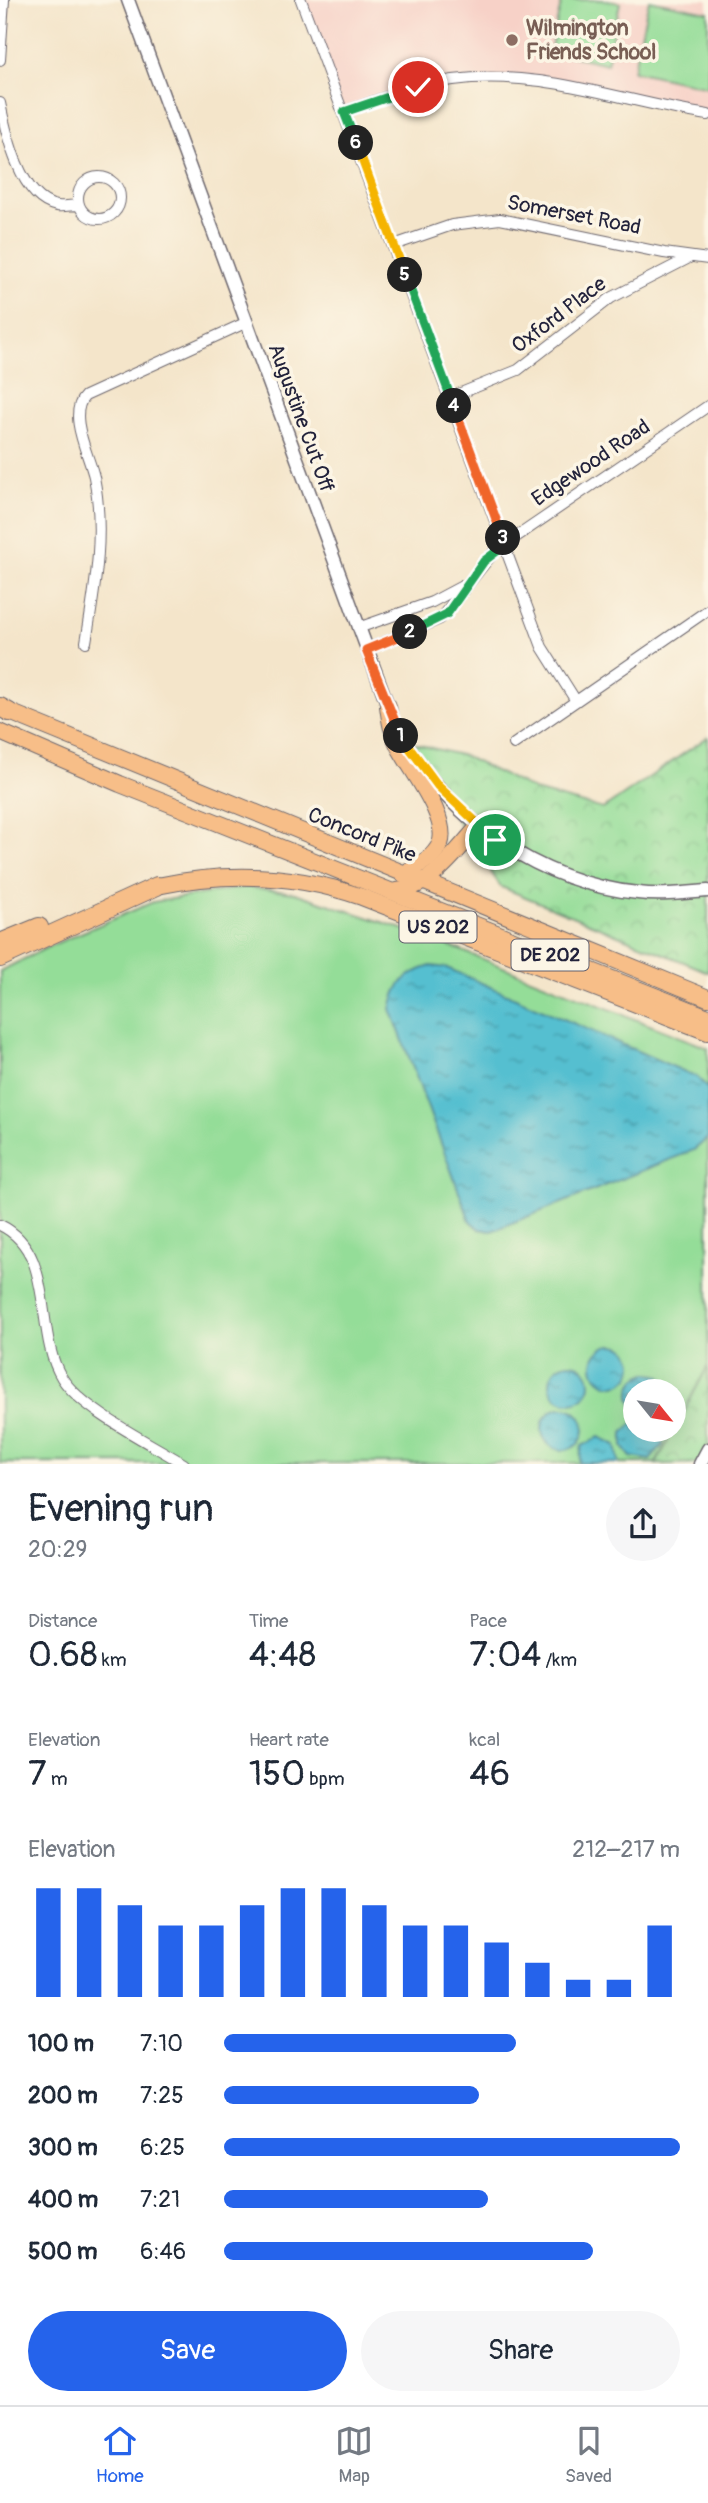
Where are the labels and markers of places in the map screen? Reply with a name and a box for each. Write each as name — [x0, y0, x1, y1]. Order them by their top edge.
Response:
place label: Wilmington Friends School — [526, 15, 656, 66]
marker: Wilmington Friends School — [504, 32, 520, 48]
pin — [388, 57, 448, 117]
pin: 6 — [338, 125, 374, 160]
pin: 5 — [388, 258, 422, 292]
pin: 4 — [436, 388, 472, 424]
pin: 3 — [486, 520, 520, 556]
pin: 2 — [392, 614, 428, 650]
pin: 1 — [384, 718, 418, 754]
pin — [465, 810, 525, 870]

